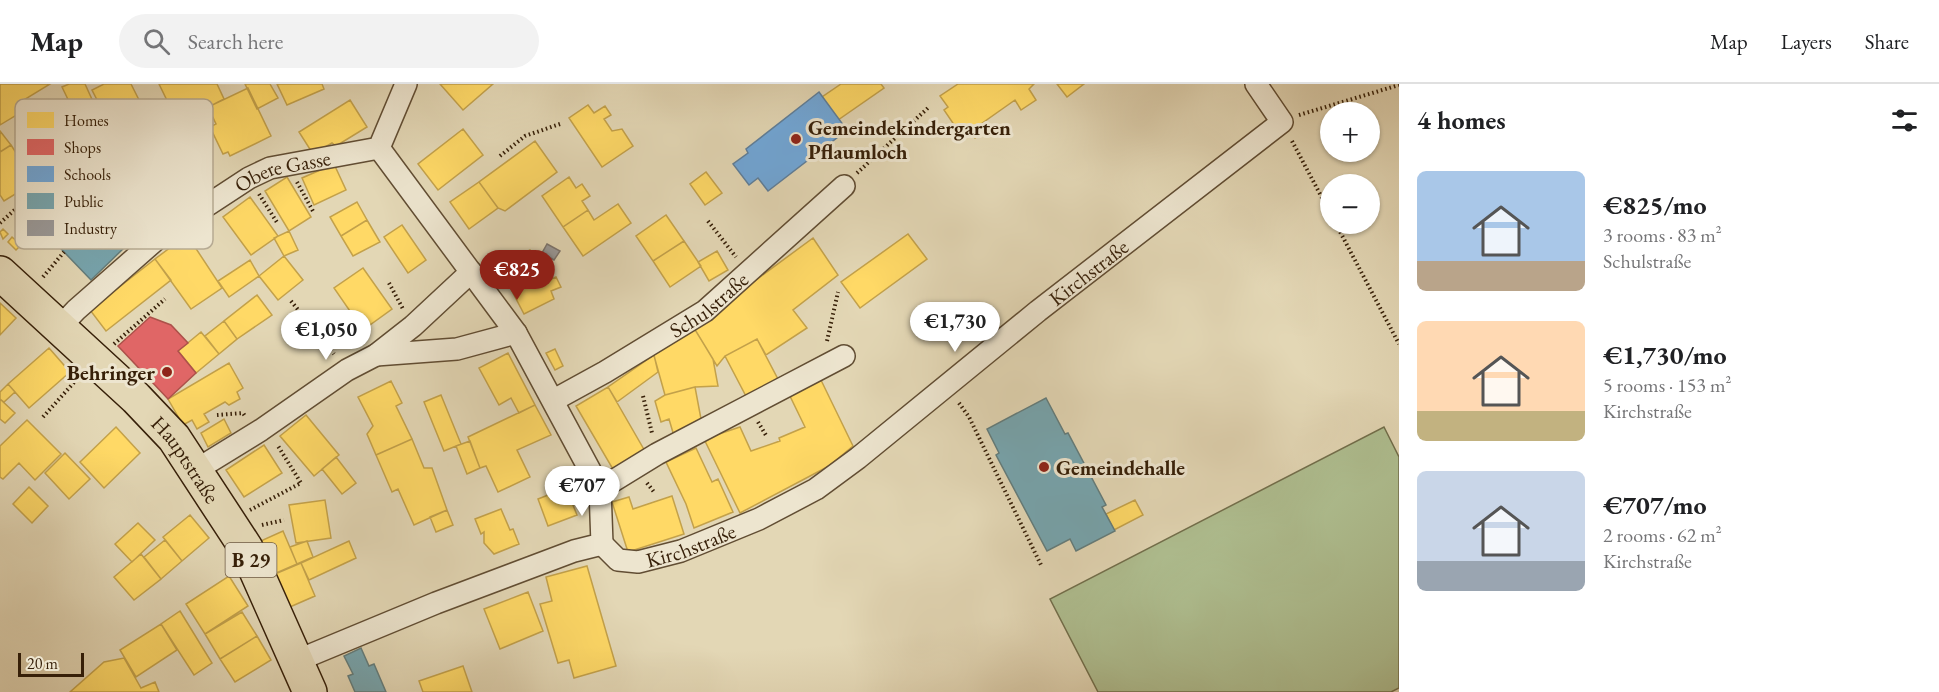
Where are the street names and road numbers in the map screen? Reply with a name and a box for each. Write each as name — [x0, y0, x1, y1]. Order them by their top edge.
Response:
street label: Obere Gasse — [229, 144, 333, 198]
street label: Kirchstraße — [1043, 233, 1133, 311]
street label: Schulstraße — [664, 265, 754, 343]
street label: Hauptstraße — [146, 409, 226, 508]
street label: Kirchstraße — [643, 517, 739, 573]
road number: B 29 — [226, 543, 276, 577]

